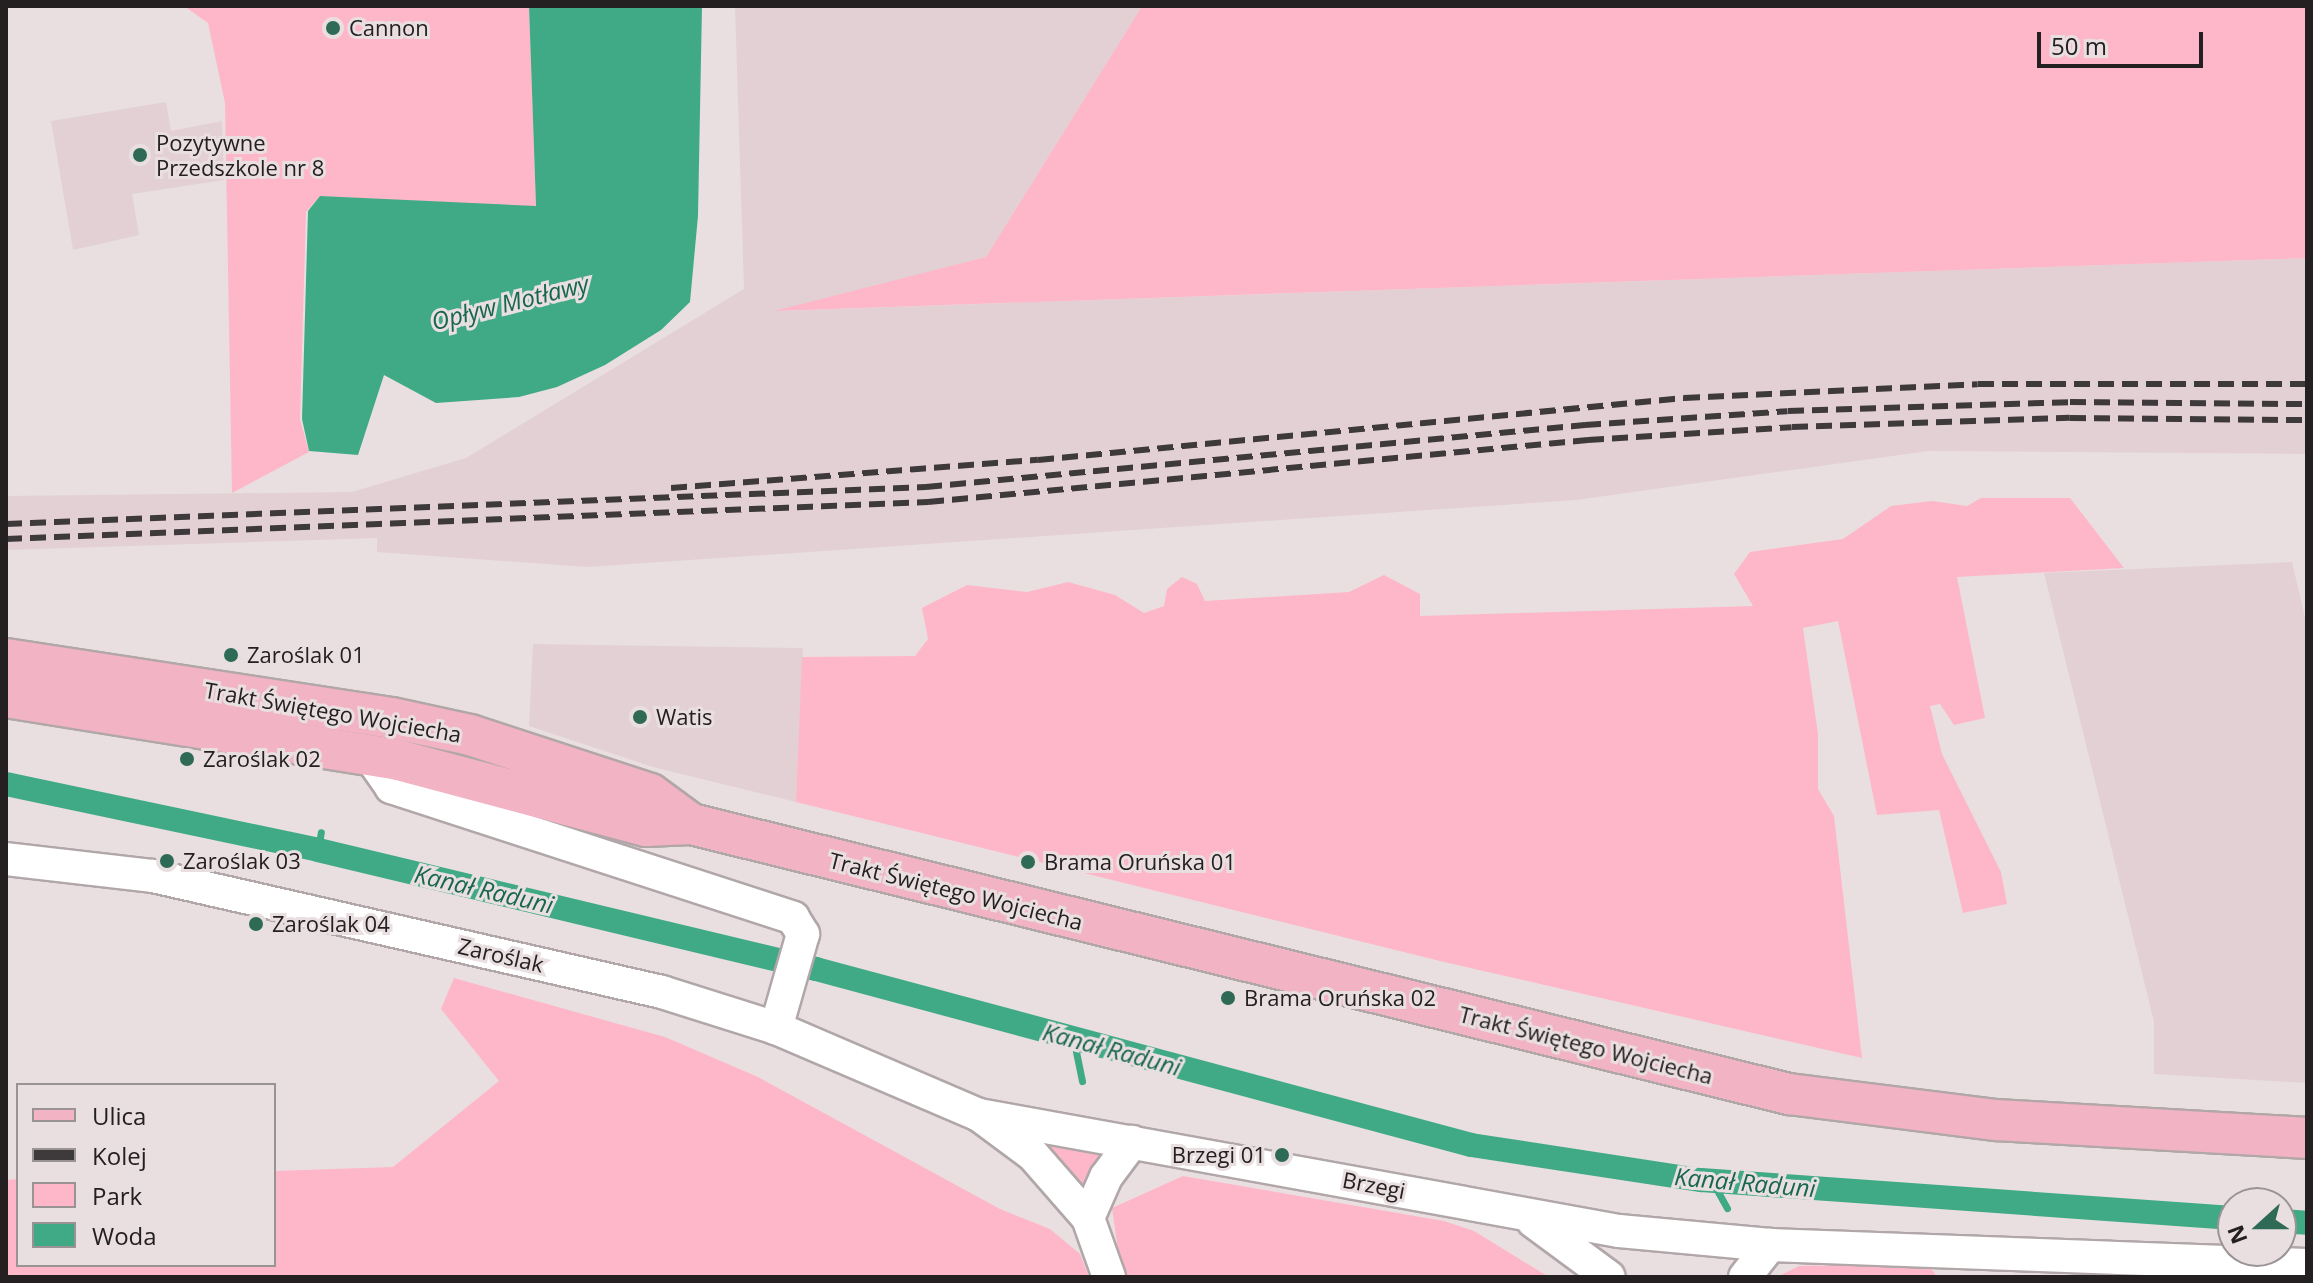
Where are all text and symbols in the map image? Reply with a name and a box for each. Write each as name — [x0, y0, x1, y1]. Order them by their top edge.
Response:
place label: Cannon — [349, 15, 429, 41]
scale bar — [2041, 16, 2207, 66]
marker: Cannon — [324, 19, 342, 37]
text: 50 m — [2051, 29, 2107, 62]
place label: Pozytywne Przedszkole nr 8 — [156, 129, 324, 180]
marker: Pozytywne Przedszkole nr 8 — [131, 146, 149, 164]
water label: Opływ Motławy — [428, 269, 592, 335]
place label: Zaroślak 01 — [247, 642, 365, 668]
marker: Zaroślak 01 — [222, 646, 240, 664]
street label: Trakt Świętego Wojciecha — [203, 676, 463, 748]
place label: Watis — [656, 704, 712, 730]
marker: Watis — [631, 708, 649, 726]
place label: Zaroślak 02 — [203, 746, 321, 772]
marker: Zaroślak 02 — [178, 750, 196, 768]
street label: Trakt Świętego Wojciecha — [826, 847, 1086, 935]
place label: Zaroślak 03 — [183, 848, 301, 874]
place label: Brama Oruńska 01 — [1044, 849, 1236, 875]
marker: Zaroślak 03 — [158, 852, 176, 870]
marker: Brama Oruńska 01 — [1019, 853, 1037, 871]
water label: Kanał Raduni — [412, 859, 556, 919]
place label: Zaroślak 04 — [272, 911, 390, 937]
marker: Zaroślak 04 — [247, 915, 265, 933]
street label: Zaroślak — [456, 932, 546, 978]
place label: Brama Oruńska 02 — [1244, 985, 1436, 1011]
marker: Brama Oruńska 02 — [1219, 989, 1237, 1007]
street label: Trakt Świętego Wojciecha — [1456, 1001, 1716, 1089]
water label: Kanał Raduni — [1040, 1017, 1184, 1081]
legend — [16, 1083, 276, 1267]
text: Ulica — [92, 1099, 146, 1132]
text: Kolej — [92, 1139, 147, 1172]
place label: Brzegi 01 — [1172, 1142, 1266, 1168]
marker: Brzegi 01 — [1273, 1146, 1291, 1164]
water label: Kanał Raduni — [1673, 1161, 1817, 1203]
street label: Brzegi — [1340, 1166, 1408, 1204]
text: Park — [92, 1179, 142, 1212]
north arrow — [2217, 1187, 2297, 1267]
text: Woda — [92, 1219, 157, 1252]
text: N — [2219, 1221, 2254, 1249]

